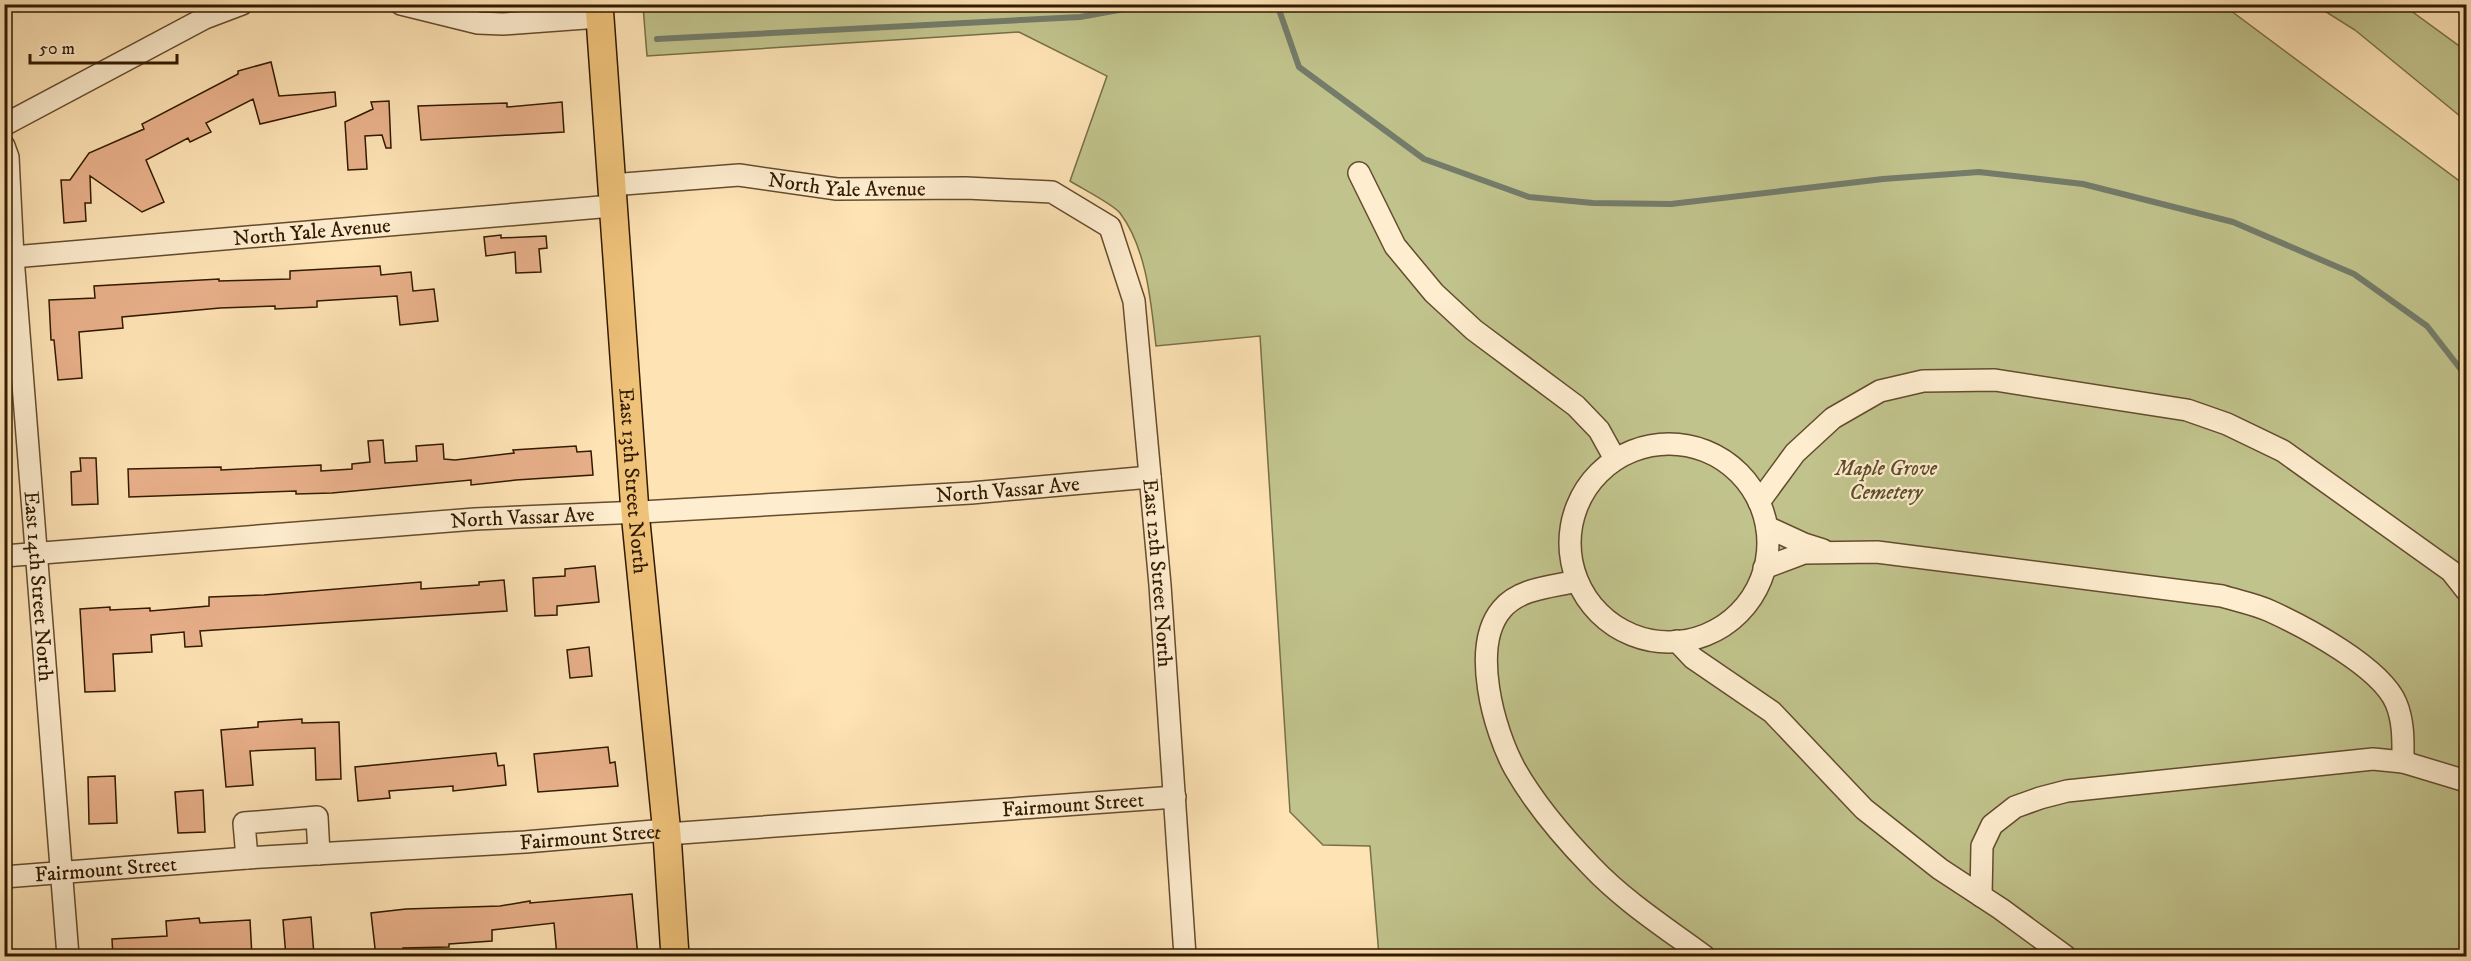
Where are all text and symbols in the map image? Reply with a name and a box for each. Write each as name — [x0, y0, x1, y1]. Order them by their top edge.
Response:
scale bar — [30, 27, 177, 65]
text: 50 m — [39, 38, 75, 60]
street label: North Yale Avenue — [766, 167, 926, 203]
street label: North Yale Avenue — [232, 213, 392, 252]
street label: East 13th Street North — [612, 387, 653, 575]
park label: Maple Grove Cemetery — [1833, 456, 1938, 506]
street label: North Vassar Ave — [935, 471, 1081, 509]
street label: East 12th Street North — [1136, 478, 1178, 668]
street label: East 14th Street North — [17, 490, 58, 682]
street label: North Vassar Ave — [450, 502, 595, 535]
street label: Fairmount Street — [1001, 787, 1145, 824]
street label: Fairmount Street — [519, 819, 664, 856]
street label: Fairmount Street — [34, 852, 178, 889]

